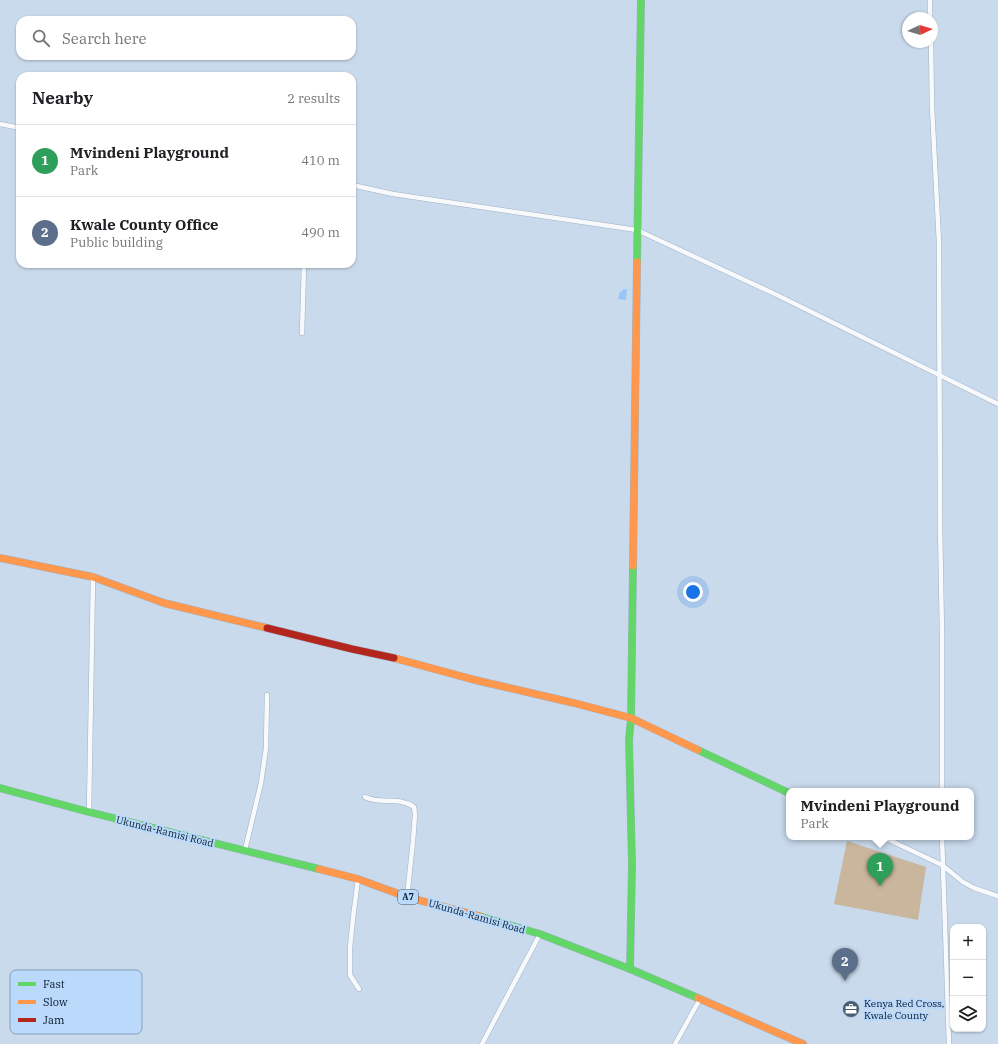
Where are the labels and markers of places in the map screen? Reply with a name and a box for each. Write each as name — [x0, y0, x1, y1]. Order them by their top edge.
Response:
pin: 1 — [867, 853, 893, 886]
pin: 2 — [832, 948, 858, 981]
place label: Kenya Red Cross, Kwale County — [864, 997, 944, 1022]
office icon: Kenya Red Cross, Kwale County — [841, 999, 861, 1019]

